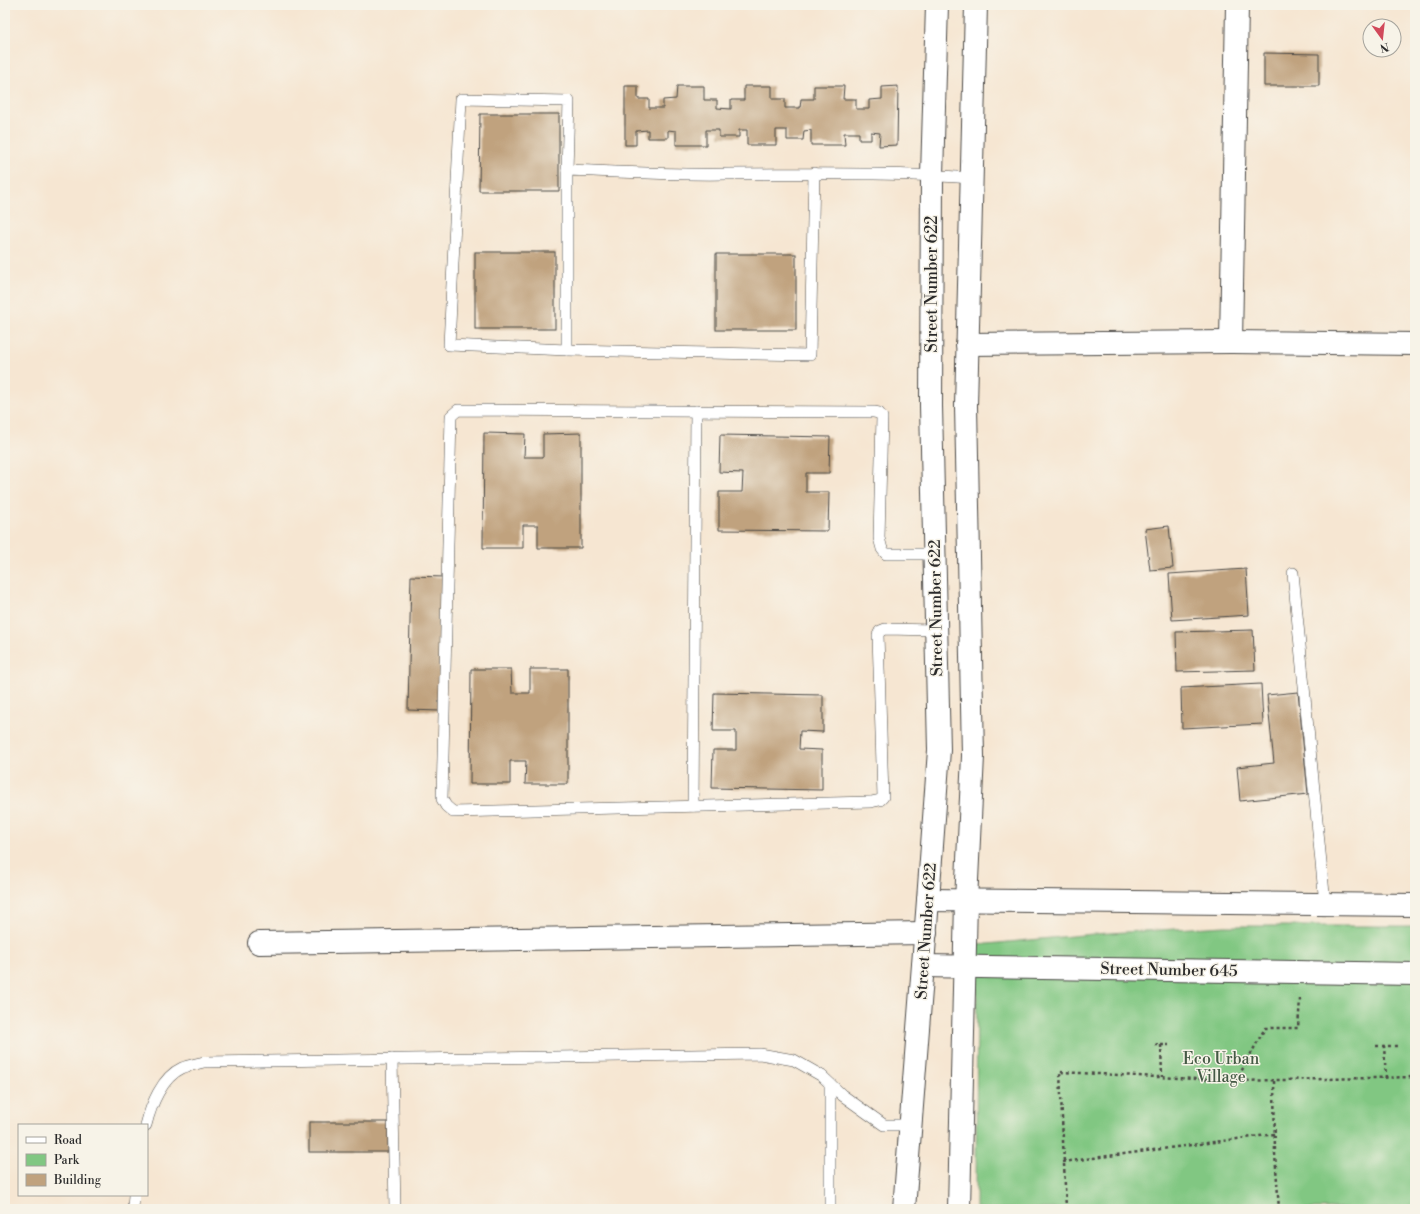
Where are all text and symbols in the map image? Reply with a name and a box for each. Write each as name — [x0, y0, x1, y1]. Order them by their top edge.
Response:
north arrow — [1362, 18, 1402, 58]
text: N — [1378, 39, 1390, 55]
street label: Street Number 622 — [922, 216, 942, 352]
street label: Street Number 622 — [925, 539, 947, 677]
street label: Street Number 622 — [911, 862, 941, 1000]
street label: Street Number 645 — [1100, 959, 1238, 981]
park label: Eco Urban Village — [1183, 1049, 1260, 1087]
legend — [18, 1124, 148, 1196]
text: Road — [54, 1133, 82, 1148]
text: Park — [54, 1153, 80, 1168]
text: Building — [53, 1173, 102, 1188]

